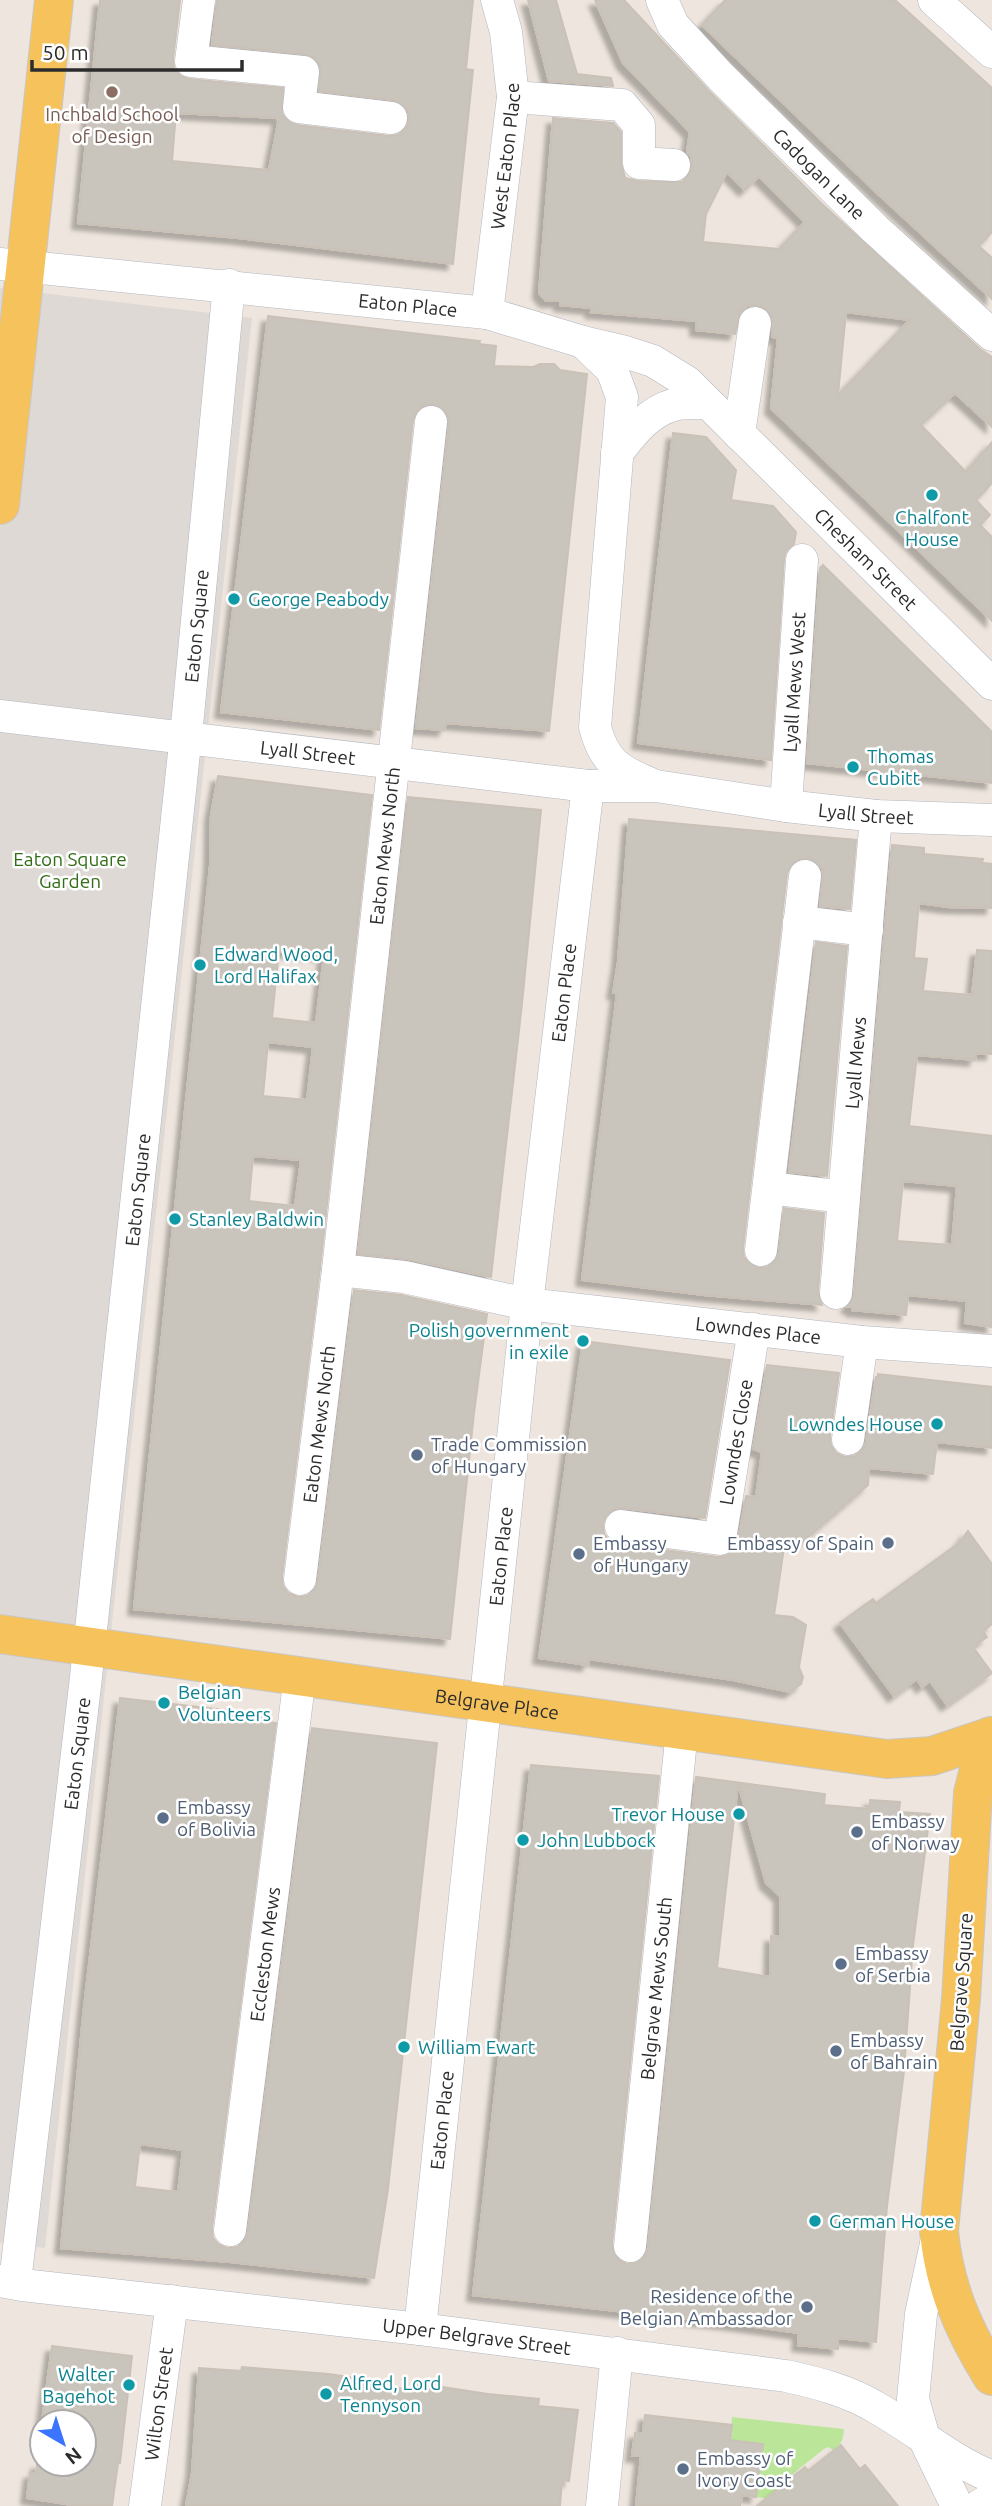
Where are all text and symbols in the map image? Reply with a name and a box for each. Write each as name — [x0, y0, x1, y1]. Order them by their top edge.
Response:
scale bar — [32, 28, 242, 72]
text: 50 m — [42, 40, 89, 64]
street label: West Eaton Place — [486, 82, 524, 231]
marker: Inchbald School of Design — [104, 84, 120, 100]
place label: Inchbald School of Design — [45, 103, 179, 147]
street label: Cadogan Lane — [769, 124, 870, 224]
street label: Eaton Place — [357, 289, 459, 321]
marker: Chalfont House — [924, 487, 940, 503]
street label: Chesham Street — [810, 504, 922, 615]
place label: Chalfont House — [895, 506, 969, 550]
street label: Eaton Square — [180, 568, 213, 684]
place label: George Peabody — [248, 588, 389, 610]
marker: George Peabody — [226, 591, 242, 607]
street label: Lyall Mews West — [779, 611, 810, 753]
street label: Lyall Street — [259, 736, 357, 769]
place label: Thomas Cubitt — [867, 745, 934, 789]
marker: Thomas Cubitt — [845, 759, 861, 775]
street label: Eaton Mews North — [365, 766, 404, 926]
street label: Lyall Street — [817, 799, 915, 828]
park label: Eaton Square Garden — [13, 848, 127, 892]
street label: Eaton Place — [547, 942, 580, 1044]
place label: Edward Wood, Lord Halifax — [214, 943, 338, 987]
marker: Edward Wood, Lord Halifax — [192, 957, 208, 973]
street label: Lyall Mews — [840, 1016, 870, 1110]
street label: Eaton Square — [121, 1132, 155, 1248]
place label: Stanley Baldwin — [189, 1208, 324, 1230]
marker: Stanley Baldwin — [167, 1211, 183, 1227]
street label: Lowndes Place — [694, 1312, 822, 1348]
place label: Polish government in exile — [409, 1319, 570, 1363]
marker: Polish government in exile — [575, 1333, 591, 1349]
street label: Eaton Mews North — [298, 1344, 340, 1504]
street label: Lowndes Close — [715, 1378, 757, 1507]
place label: Lowndes House — [788, 1413, 923, 1435]
marker: Lowndes House — [929, 1416, 945, 1432]
place label: Trade Commission of Hungary — [431, 1433, 587, 1477]
marker: Trade Commission of Hungary — [409, 1447, 425, 1463]
street label: Eaton Place — [485, 1505, 517, 1607]
place label: Embassy of Hungary — [593, 1532, 688, 1576]
place label: Embassy of Spain — [727, 1532, 874, 1554]
marker: Embassy of Spain — [880, 1535, 896, 1551]
marker: Embassy of Hungary — [571, 1546, 587, 1562]
place label: Belgian Volunteers — [178, 1681, 271, 1725]
street label: Belgrave Place — [434, 1684, 561, 1724]
marker: Belgian Volunteers — [156, 1695, 172, 1711]
street label: Eaton Square — [59, 1696, 95, 1811]
place label: Embassy of Bolivia — [177, 1796, 256, 1840]
place label: Trevor House — [612, 1803, 725, 1825]
marker: Trevor House — [731, 1806, 747, 1822]
marker: Embassy of Bolivia — [155, 1810, 171, 1826]
place label: Embassy of Norway — [871, 1810, 960, 1854]
marker: Embassy of Norway — [849, 1824, 865, 1840]
place label: John Lubbock — [537, 1829, 656, 1851]
marker: John Lubbock — [515, 1832, 531, 1848]
street label: Eccleston Mews — [245, 1885, 284, 2023]
street label: Belgrave Mews South — [636, 1896, 676, 2081]
street label: Belgrave Square — [945, 1912, 977, 2052]
place label: Embassy of Serbia — [855, 1942, 931, 1986]
marker: Embassy of Serbia — [833, 1956, 849, 1972]
place label: Embassy of Bahrain — [850, 2029, 938, 2073]
place label: William Ewart — [418, 2036, 536, 2058]
marker: William Ewart — [396, 2039, 412, 2055]
marker: Embassy of Bahrain — [828, 2043, 844, 2059]
street label: Eaton Place — [426, 2069, 458, 2171]
place label: German House — [829, 2210, 955, 2232]
marker: German House — [807, 2213, 823, 2229]
place label: Residence of the Belgian Ambassador — [620, 2285, 793, 2329]
marker: Residence of the Belgian Ambassador — [799, 2299, 815, 2315]
street label: Upper Belgrave Street — [381, 2314, 573, 2359]
street label: Wilton Street — [140, 2345, 177, 2462]
place label: Walter Bagehot — [42, 2363, 116, 2407]
place label: Alfred, Lord Tennyson — [340, 2372, 441, 2416]
marker: Walter Bagehot — [121, 2377, 137, 2393]
marker: Alfred, Lord Tennyson — [318, 2386, 334, 2402]
north arrow — [28, 2408, 98, 2478]
text: N — [61, 2443, 86, 2469]
place label: Embassy of Ivory Coast — [697, 2447, 794, 2491]
marker: Embassy of Ivory Coast — [675, 2461, 691, 2477]

